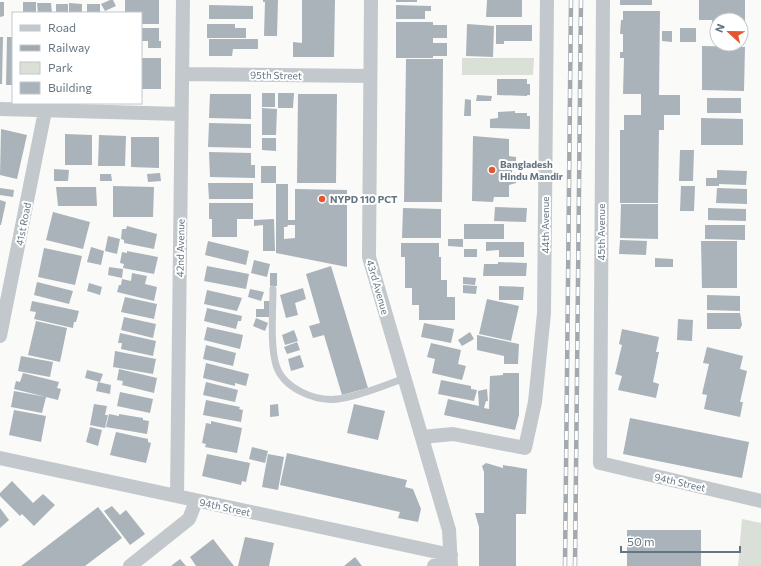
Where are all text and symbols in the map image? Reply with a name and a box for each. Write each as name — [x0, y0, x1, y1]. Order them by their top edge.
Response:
legend — [12, 12, 142, 104]
north arrow — [709, 12, 749, 52]
text: Road — [48, 20, 76, 34]
text: N — [712, 22, 727, 34]
text: Railway — [48, 40, 90, 54]
text: Park — [48, 60, 74, 74]
street label: 95th Street — [250, 69, 302, 81]
text: Building — [48, 80, 92, 94]
place label: Bangladesh Hindu Mandir — [500, 158, 563, 182]
marker: Bangladesh Hindu Mandir — [487, 165, 497, 175]
place label: NYPD 110 PCT — [330, 193, 398, 205]
marker: NYPD 110 PCT — [317, 194, 327, 204]
street label: 44th Avenue — [539, 196, 551, 254]
street label: 41st Road — [13, 201, 33, 247]
street label: 45th Avenue — [595, 204, 607, 260]
street label: 42nd Avenue — [173, 219, 187, 277]
street label: 43rd Avenue — [364, 258, 392, 316]
street label: 94th Street — [653, 470, 707, 494]
street label: 94th Street — [198, 496, 252, 518]
scale bar — [621, 528, 740, 554]
text: 50 m — [627, 534, 655, 548]

